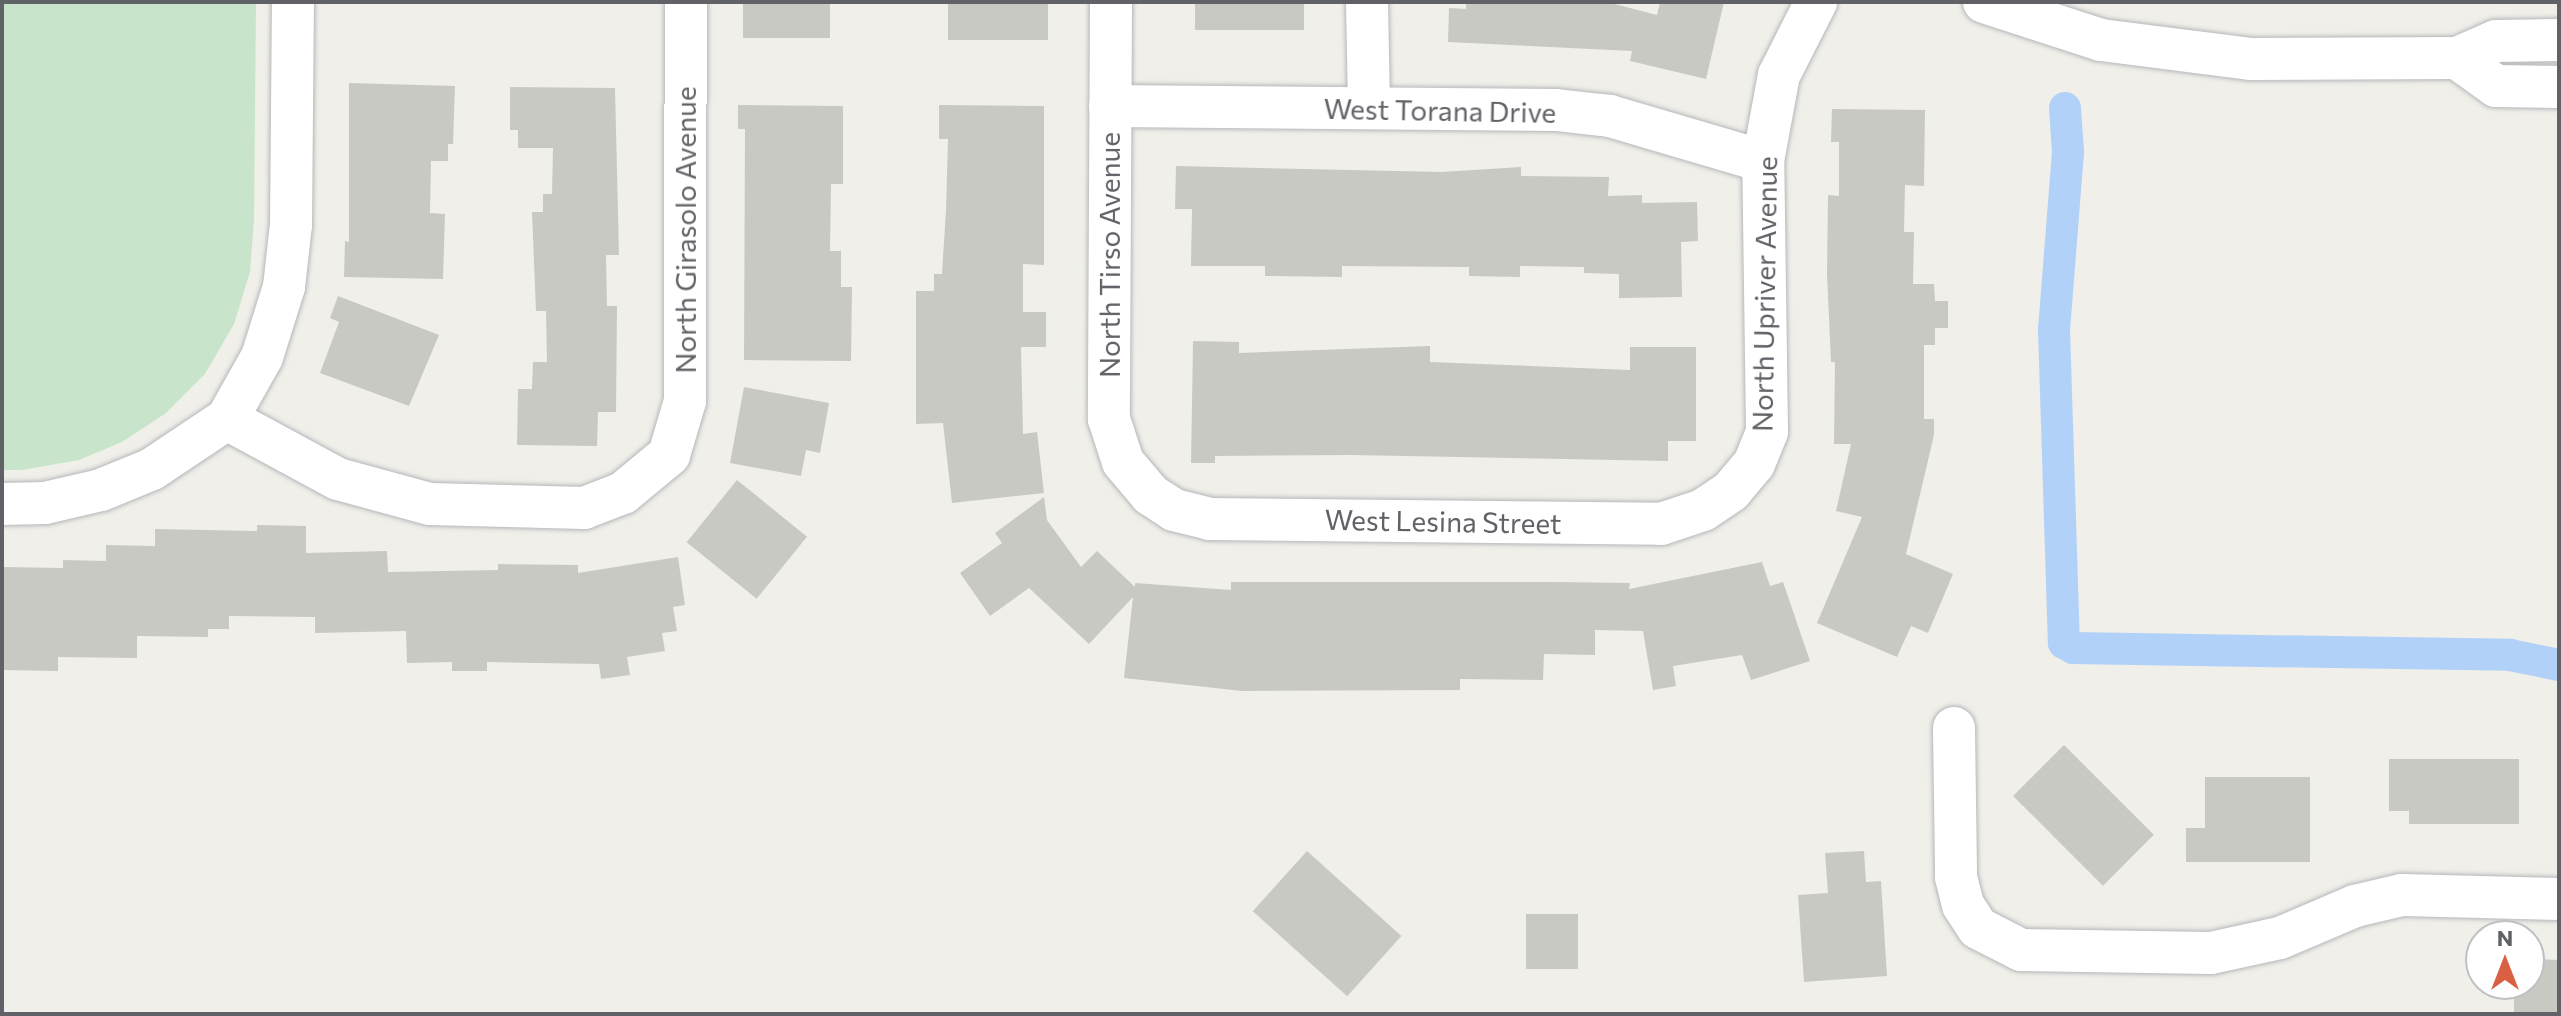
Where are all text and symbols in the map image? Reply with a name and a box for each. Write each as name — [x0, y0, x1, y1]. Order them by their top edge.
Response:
street label: North Girasolo Avenue — [668, 86, 702, 374]
street label: West Torana Drive — [1323, 91, 1557, 129]
street label: North Tirso Avenue — [1092, 132, 1126, 378]
street label: North Upriver Avenue — [1745, 156, 1783, 432]
street label: West Lesina Street — [1324, 502, 1562, 540]
north arrow — [2465, 920, 2545, 1000]
text: N — [2497, 924, 2513, 951]

